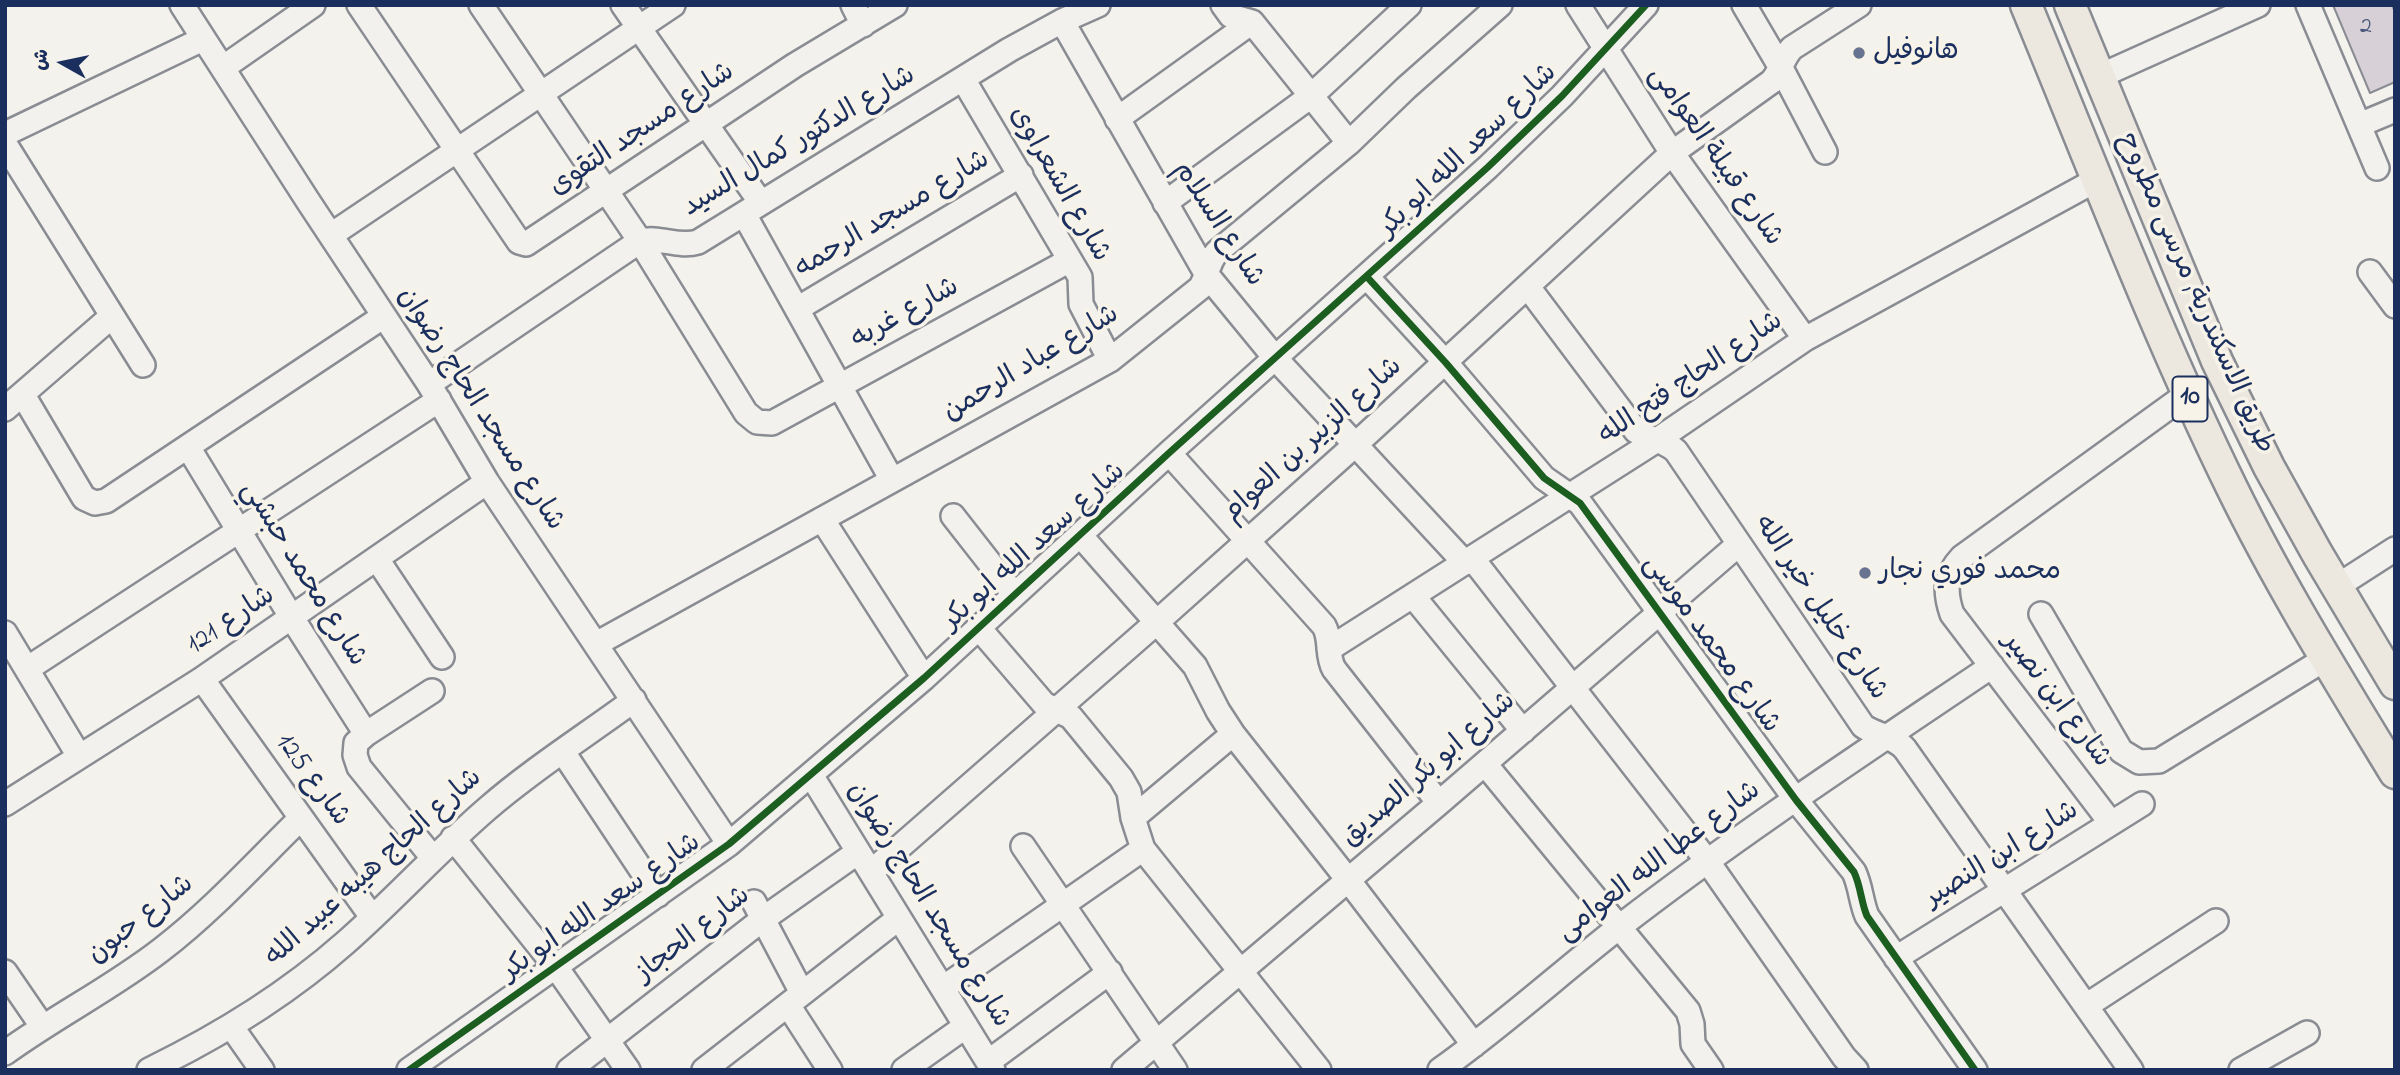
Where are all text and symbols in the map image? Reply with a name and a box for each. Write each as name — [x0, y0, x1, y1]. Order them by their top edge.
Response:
house number: 2 — [2360, 14, 2372, 42]
north arrow — [28, 28, 98, 98]
place label: هانوفيل — [1873, 36, 1959, 70]
marker: هانوفيل — [1851, 45, 1867, 61]
text: ش — [27, 47, 57, 72]
street label: شارع مسجد التقوى — [544, 57, 742, 205]
street label: شارع سعد الله ابو بكر — [1372, 58, 1566, 246]
street label: شارع الدكتور كمال السيد — [677, 60, 923, 226]
street label: شارع قبيلة العوامى — [1639, 60, 1789, 254]
street label: شارع الشعراوى — [1000, 101, 1116, 269]
street label: طريق الاسكندرية, مرسى مطروح — [2108, 128, 2280, 460]
street label: شارع مسجد الرحمه — [789, 144, 997, 288]
street label: شارع السلام — [1164, 156, 1270, 294]
street label: شارع غربه — [846, 272, 966, 358]
street label: شارع مسجد الحاج رضوان — [388, 282, 570, 538]
street label: شارع عباد الرحمن — [938, 299, 1126, 431]
street label: شارع الحاج فتح الله — [1593, 306, 1791, 454]
street label: شارع الزبير بن العوام — [1217, 352, 1411, 530]
road number: 10 — [2172, 376, 2208, 422]
street label: شارع سعد الله ابو بكر — [936, 456, 1134, 640]
street label: شارع محمد حبشي — [232, 476, 372, 674]
street label: شارع خليل خير الله — [1745, 510, 1893, 708]
street label: شارع محمد موسى — [1634, 549, 1786, 741]
place label: محمد فوري نجار — [1879, 556, 2061, 590]
marker: محمد فوري نجار — [1857, 565, 1873, 581]
street label: شارع 121 — [181, 580, 283, 664]
street label: شارع ابن نصير — [1993, 627, 2117, 775]
street label: شارع ابو بكر الصديق — [1336, 686, 1524, 856]
street label: شارع 125 — [266, 728, 356, 834]
street label: شارع الحاج هيبه عبيد الله — [260, 763, 490, 975]
street label: شارع عطا الله العوامى — [1551, 775, 1769, 951]
street label: شارع مسجد الحاج رضوان — [838, 777, 1016, 1035]
street label: شارع ابن النصير — [1920, 795, 2086, 917]
street label: شارع سعد الله ابو بكر — [496, 827, 708, 991]
street label: شارع حبون — [82, 869, 202, 973]
street label: شارع الحجاز — [630, 881, 758, 991]

